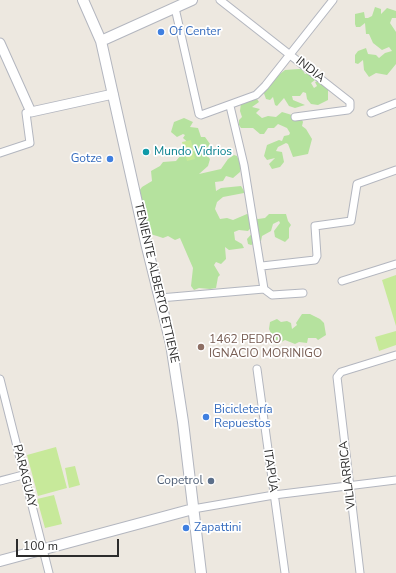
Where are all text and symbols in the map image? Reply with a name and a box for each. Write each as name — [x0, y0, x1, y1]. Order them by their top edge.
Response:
place label: Of Center — [169, 25, 221, 39]
marker: Of Center — [156, 27, 166, 37]
street label: INDIA — [293, 54, 327, 86]
place label: Mundo Vidrios — [154, 145, 232, 159]
marker: Mundo Vidrios — [141, 147, 151, 157]
place label: Gotze — [71, 152, 102, 166]
marker: Gotze — [105, 154, 115, 164]
street label: TENIENTE ALBERTO ETTIENE — [131, 202, 181, 364]
place label: 1462 PEDRO IGNACIO MORINIGO — [209, 333, 322, 361]
marker: 1462 PEDRO IGNACIO MORINIGO — [196, 342, 206, 352]
place label: Bicicletería Repuestos — [214, 403, 273, 431]
marker: Bicicletería Repuestos — [201, 412, 211, 422]
street label: VILLARRICA — [337, 440, 359, 510]
street label: PARAGUAY — [9, 443, 39, 509]
street label: ITAPÚA — [260, 449, 280, 493]
place label: Copetrol — [157, 474, 203, 488]
marker: Copetrol — [206, 476, 216, 486]
place label: Zapattini — [194, 521, 241, 535]
marker: Zapattini — [181, 523, 191, 533]
scale bar — [18, 531, 121, 557]
text: 100 m — [23, 538, 58, 554]

